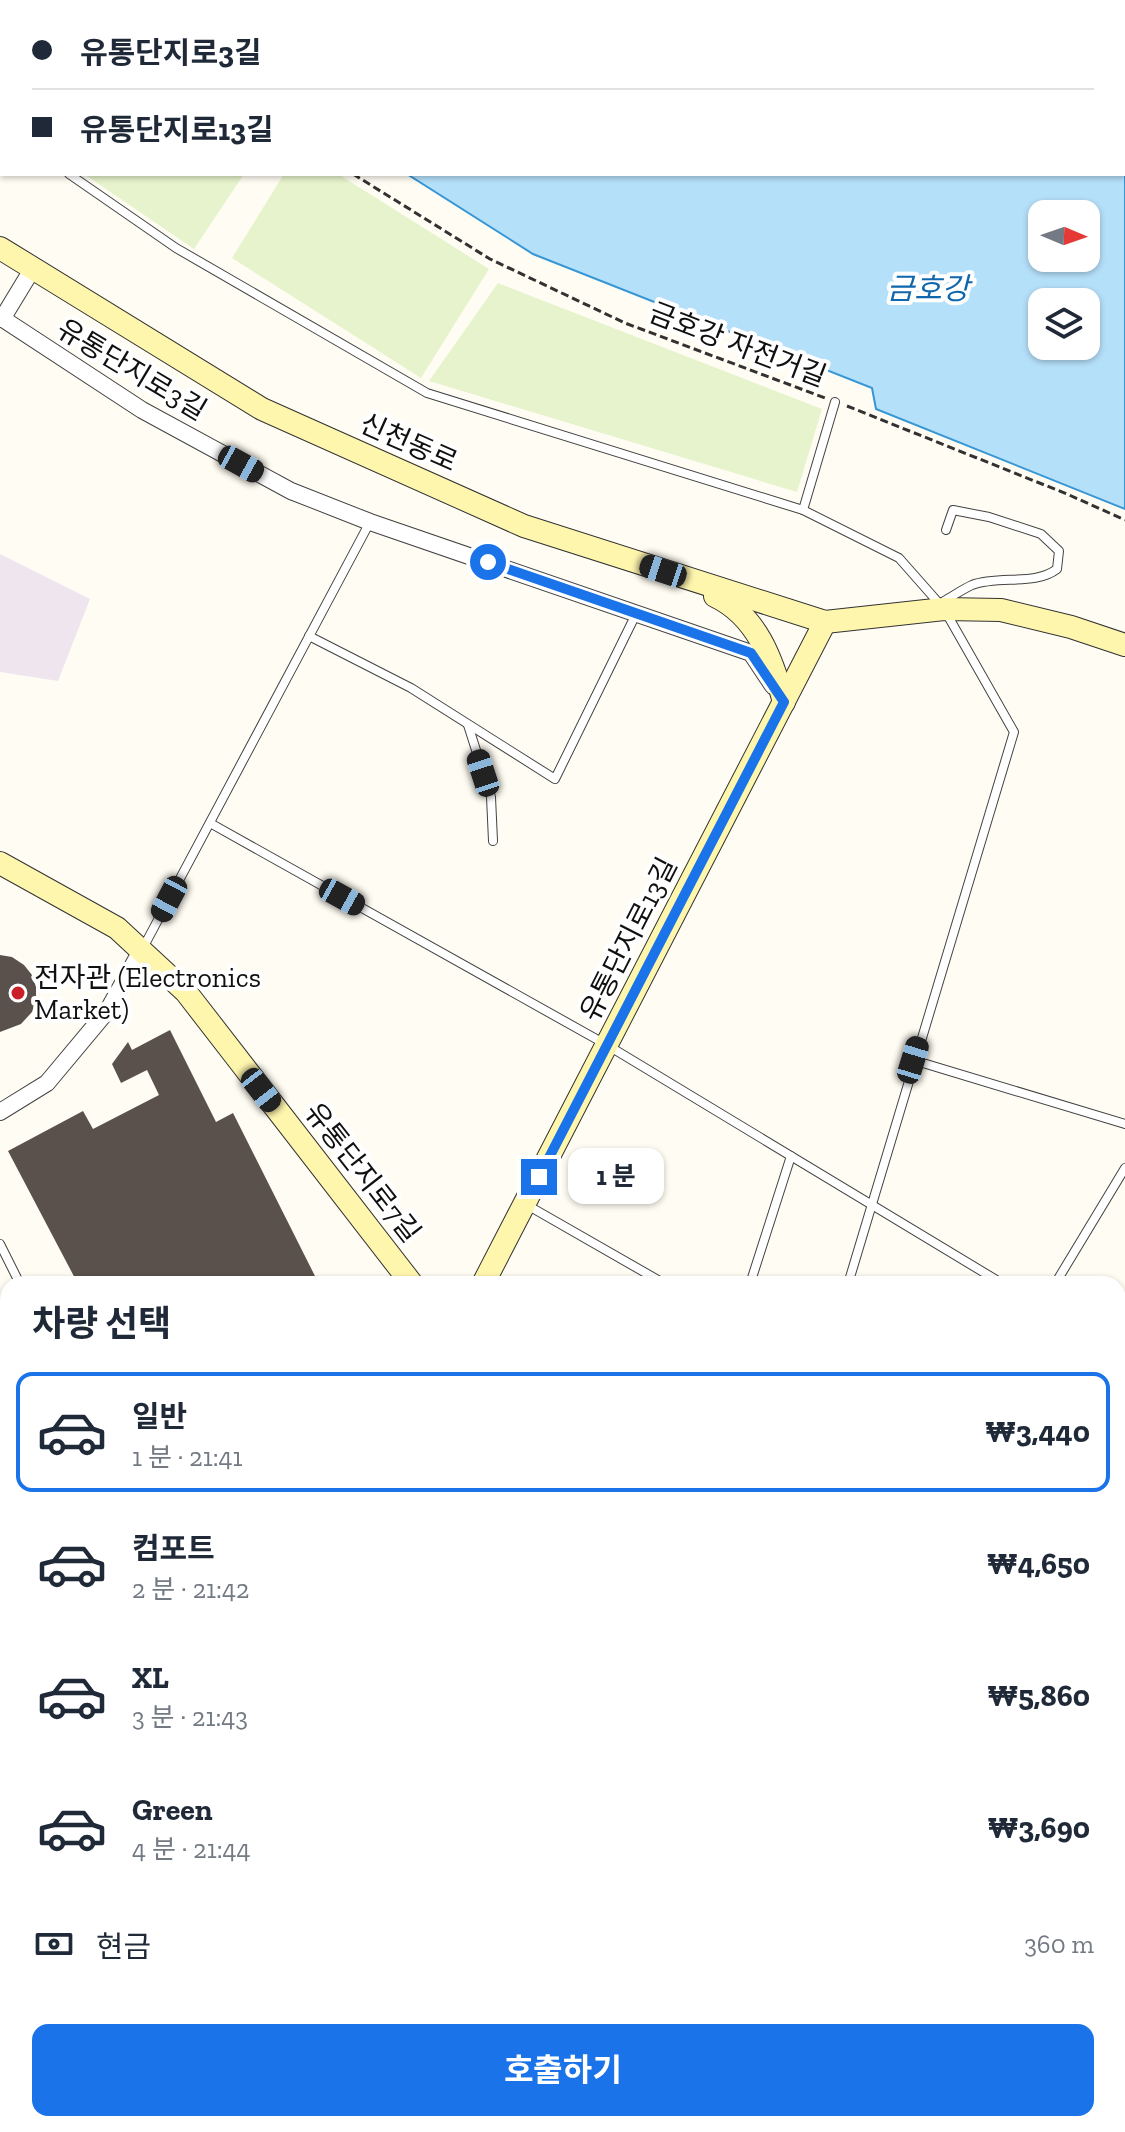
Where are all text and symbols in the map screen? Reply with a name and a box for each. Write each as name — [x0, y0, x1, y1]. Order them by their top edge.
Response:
text: 유통단지로3길 — [80, 35, 262, 71]
text: 유통단지로13길 — [80, 112, 274, 148]
north arrow — [1028, 200, 1100, 272]
map controls — [1028, 200, 1100, 360]
water label: 금호강 — [887, 271, 973, 307]
button: layers — [1028, 288, 1100, 360]
street label: 금호강 자전거길 — [645, 296, 831, 393]
street label: 유통단지로3길 — [51, 312, 212, 427]
street label: 신천동로 — [355, 406, 463, 478]
car — [214, 442, 268, 486]
route start — [470, 544, 506, 580]
car — [636, 552, 690, 590]
car — [464, 746, 502, 800]
street label: 유통단지로13길 — [573, 852, 684, 1026]
car — [147, 872, 191, 926]
car — [315, 875, 369, 919]
place label: 전자관 (Electronics Market) — [34, 961, 261, 1026]
marker: 전자관 (Electronics Market) — [9, 984, 27, 1002]
car — [895, 1034, 931, 1086]
car — [237, 1064, 285, 1116]
street label: 유통단지로7길 — [298, 1096, 427, 1249]
callout: 1 분 — [567, 1149, 663, 1205]
route end — [521, 1159, 557, 1195]
text: 1 분 — [596, 1160, 636, 1192]
text: 차량 선택 — [32, 1302, 171, 1345]
icon: car — [36, 1396, 108, 1468]
text: 일반 — [132, 1399, 187, 1435]
text: ₩3,440 — [985, 1414, 1090, 1450]
text: 1 분 · 21:41 — [132, 1441, 243, 1473]
icon: car — [36, 1528, 108, 1600]
text: 컴포트 — [132, 1531, 215, 1567]
text: ₩4,650 — [987, 1546, 1090, 1582]
text: 2 분 · 21:42 — [132, 1573, 249, 1605]
icon: car — [36, 1660, 108, 1732]
text: XL — [132, 1660, 169, 1696]
text: ₩5,860 — [987, 1678, 1090, 1714]
text: 3 분 · 21:43 — [132, 1701, 248, 1733]
icon: car — [36, 1792, 108, 1864]
text: Green — [132, 1792, 212, 1828]
text: ₩3,690 — [987, 1810, 1090, 1846]
text: 4 분 · 21:44 — [132, 1833, 251, 1865]
icon: cash — [32, 1922, 76, 1966]
text: 360 m — [1024, 1928, 1094, 1960]
text: 현금 — [96, 1929, 151, 1965]
button: 호출하기 — [32, 2024, 1094, 2116]

